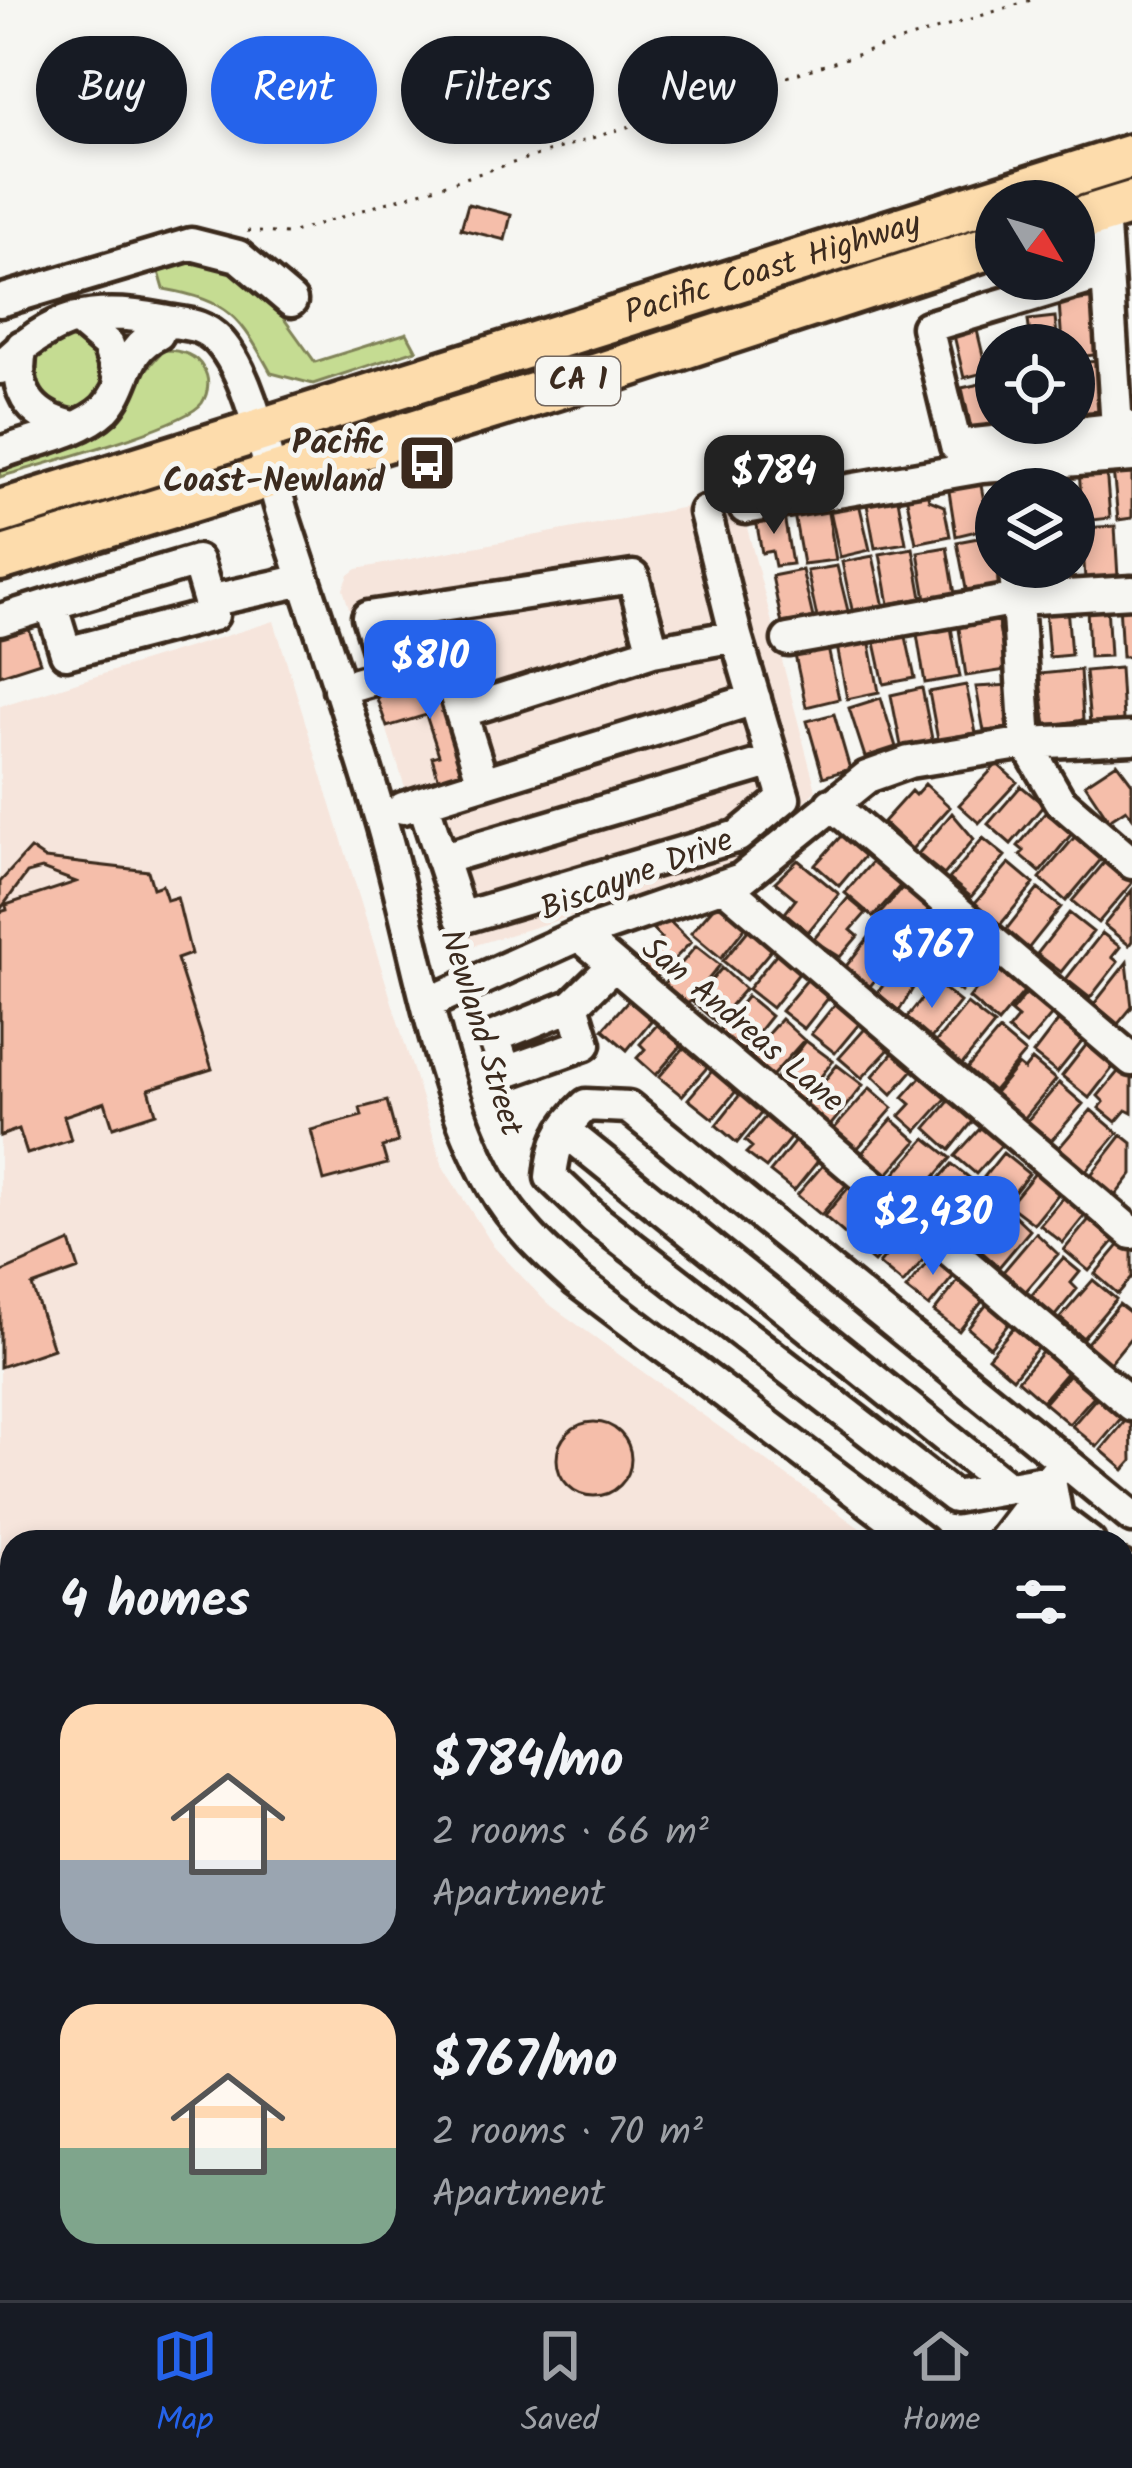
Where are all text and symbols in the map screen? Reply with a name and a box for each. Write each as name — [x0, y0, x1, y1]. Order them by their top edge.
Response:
chip: Buy — [36, 36, 187, 144]
chip: Rent — [211, 36, 377, 144]
chip: Filters — [401, 36, 594, 144]
chip: New — [618, 36, 778, 144]
north arrow — [975, 180, 1095, 300]
map controls — [975, 180, 1095, 588]
street label: Pacific Coast Highway — [618, 197, 928, 341]
button: locate — [975, 324, 1095, 444]
road number: CA 1 — [536, 357, 620, 405]
place label: Pacific Coast-Newland — [163, 418, 386, 509]
bus stop icon: Pacific Coast-Newland — [396, 432, 458, 494]
pin: $784 — [703, 435, 845, 537]
text: $784 — [731, 443, 817, 505]
button: layers — [975, 468, 1095, 588]
pin: $810 — [359, 620, 501, 722]
text: $810 — [391, 628, 469, 690]
street label: Biscayne Drive — [533, 815, 741, 937]
pin: $767 — [861, 909, 1003, 1011]
text: $767 — [891, 917, 973, 979]
street label: Newland Street — [423, 923, 537, 1144]
street label: San Andreas Lane — [628, 925, 856, 1128]
pin: $2,430 — [835, 1176, 1031, 1278]
text: $2,430 — [874, 1184, 992, 1246]
text: 4 homes — [60, 1562, 250, 1643]
icon: filters — [1008, 1569, 1074, 1635]
text: $784/mo — [432, 1722, 624, 1803]
icon: home — [156, 1752, 300, 1896]
text: 2 rooms · 66 m² — [432, 1803, 709, 1865]
text: Apartment — [432, 1865, 605, 1927]
text: $767/mo — [432, 2022, 617, 2103]
icon: home — [156, 2052, 300, 2196]
text: 2 rooms · 70 m² — [432, 2103, 703, 2165]
text: Apartment — [432, 2165, 605, 2227]
tab: Map — [152, 2323, 218, 2448]
tab: Saved — [521, 2323, 599, 2448]
tab: Home — [902, 2323, 980, 2448]

